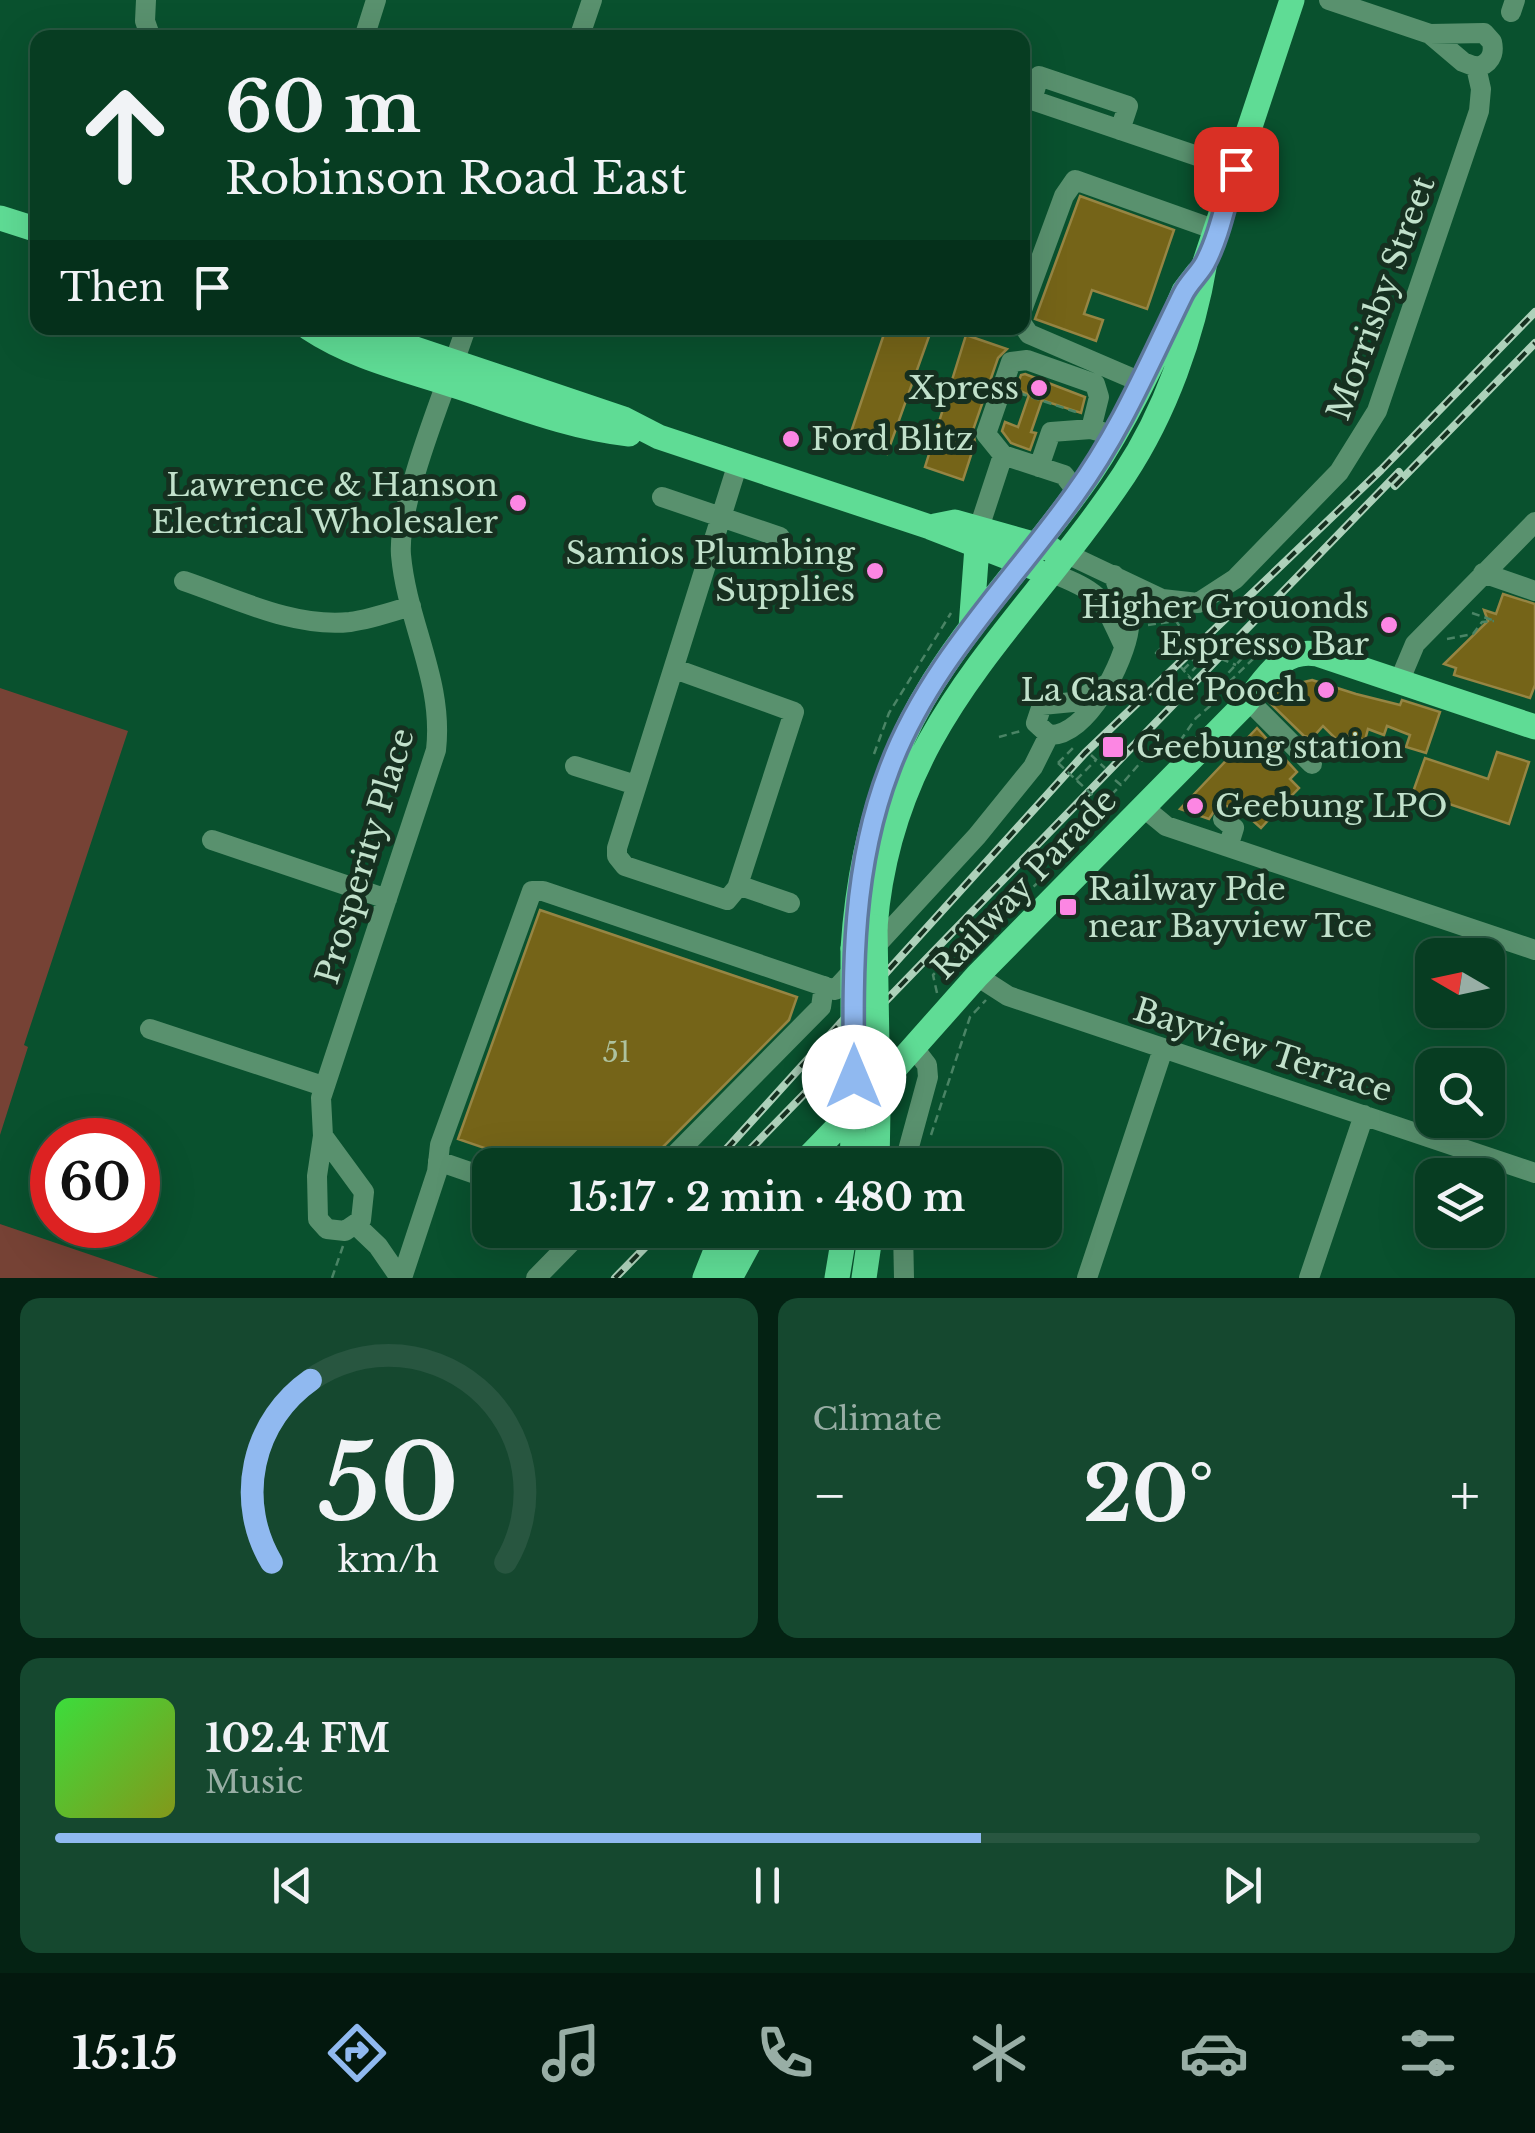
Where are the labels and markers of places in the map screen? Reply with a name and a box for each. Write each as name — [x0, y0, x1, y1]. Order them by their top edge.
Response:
pin — [1194, 127, 1279, 212]
place label: Xpress — [909, 368, 1019, 408]
marker: Xpress — [1028, 377, 1050, 399]
place label: Ford Blitz — [811, 419, 974, 459]
marker: Ford Blitz — [780, 428, 802, 450]
place label: Lawrence & Hanson Electrical Wholesaler — [151, 465, 499, 542]
marker: Lawrence & Hanson Electrical Wholesaler — [507, 492, 529, 514]
place label: Samios Plumbing Supplies — [566, 533, 856, 610]
marker: Samios Plumbing Supplies — [864, 560, 886, 582]
place label: Higher Grouonds Espresso Bar — [1081, 587, 1370, 664]
marker: Higher Grouonds Espresso Bar — [1378, 614, 1400, 636]
place label: La Casa de Pooch — [1021, 670, 1306, 710]
marker: La Casa de Pooch — [1315, 679, 1337, 701]
place label: Geebung station — [1136, 727, 1403, 767]
marker: Geebung station — [1100, 734, 1126, 760]
place label: Geebung LPO — [1215, 786, 1447, 826]
marker: Geebung LPO — [1184, 795, 1206, 817]
place label: Railway Pde near Bayview Tce — [1088, 869, 1372, 946]
marker: Railway Pde near Bayview Tce — [1057, 896, 1079, 918]

